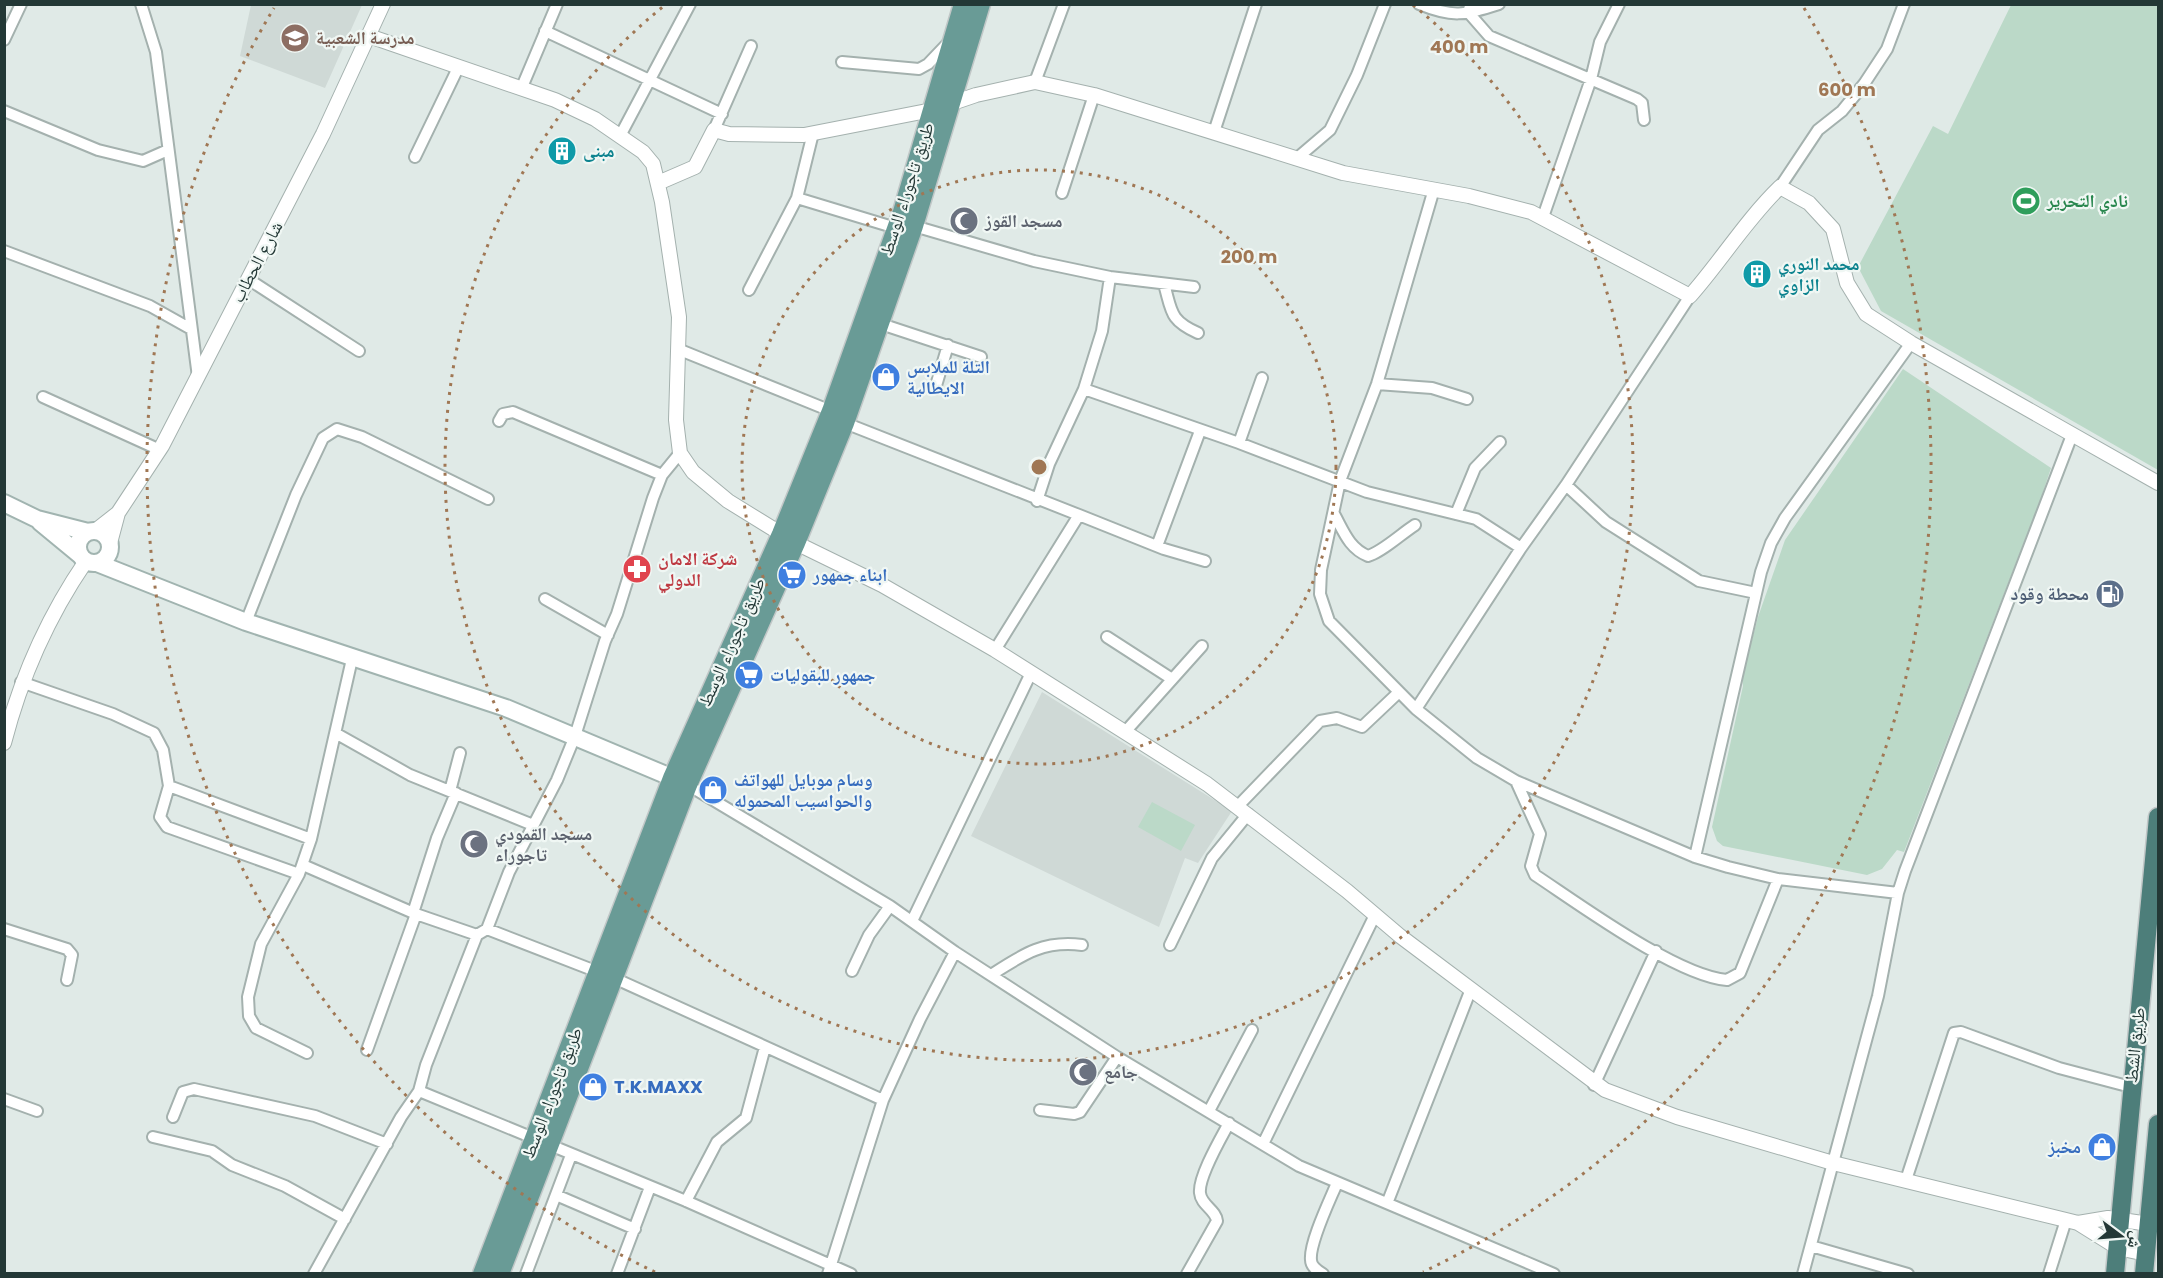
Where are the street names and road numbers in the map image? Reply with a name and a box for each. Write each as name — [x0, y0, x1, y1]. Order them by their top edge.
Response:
street label: طريق تاجوراء الوسط — [873, 119, 940, 259]
street label: شارع الحطاب — [225, 217, 288, 307]
street label: طريق تاجوراء الوسط — [692, 573, 771, 710]
street label: طريق الشط — [2118, 1006, 2151, 1084]
street label: طريق تاجوراء الوسط — [515, 1024, 588, 1162]

